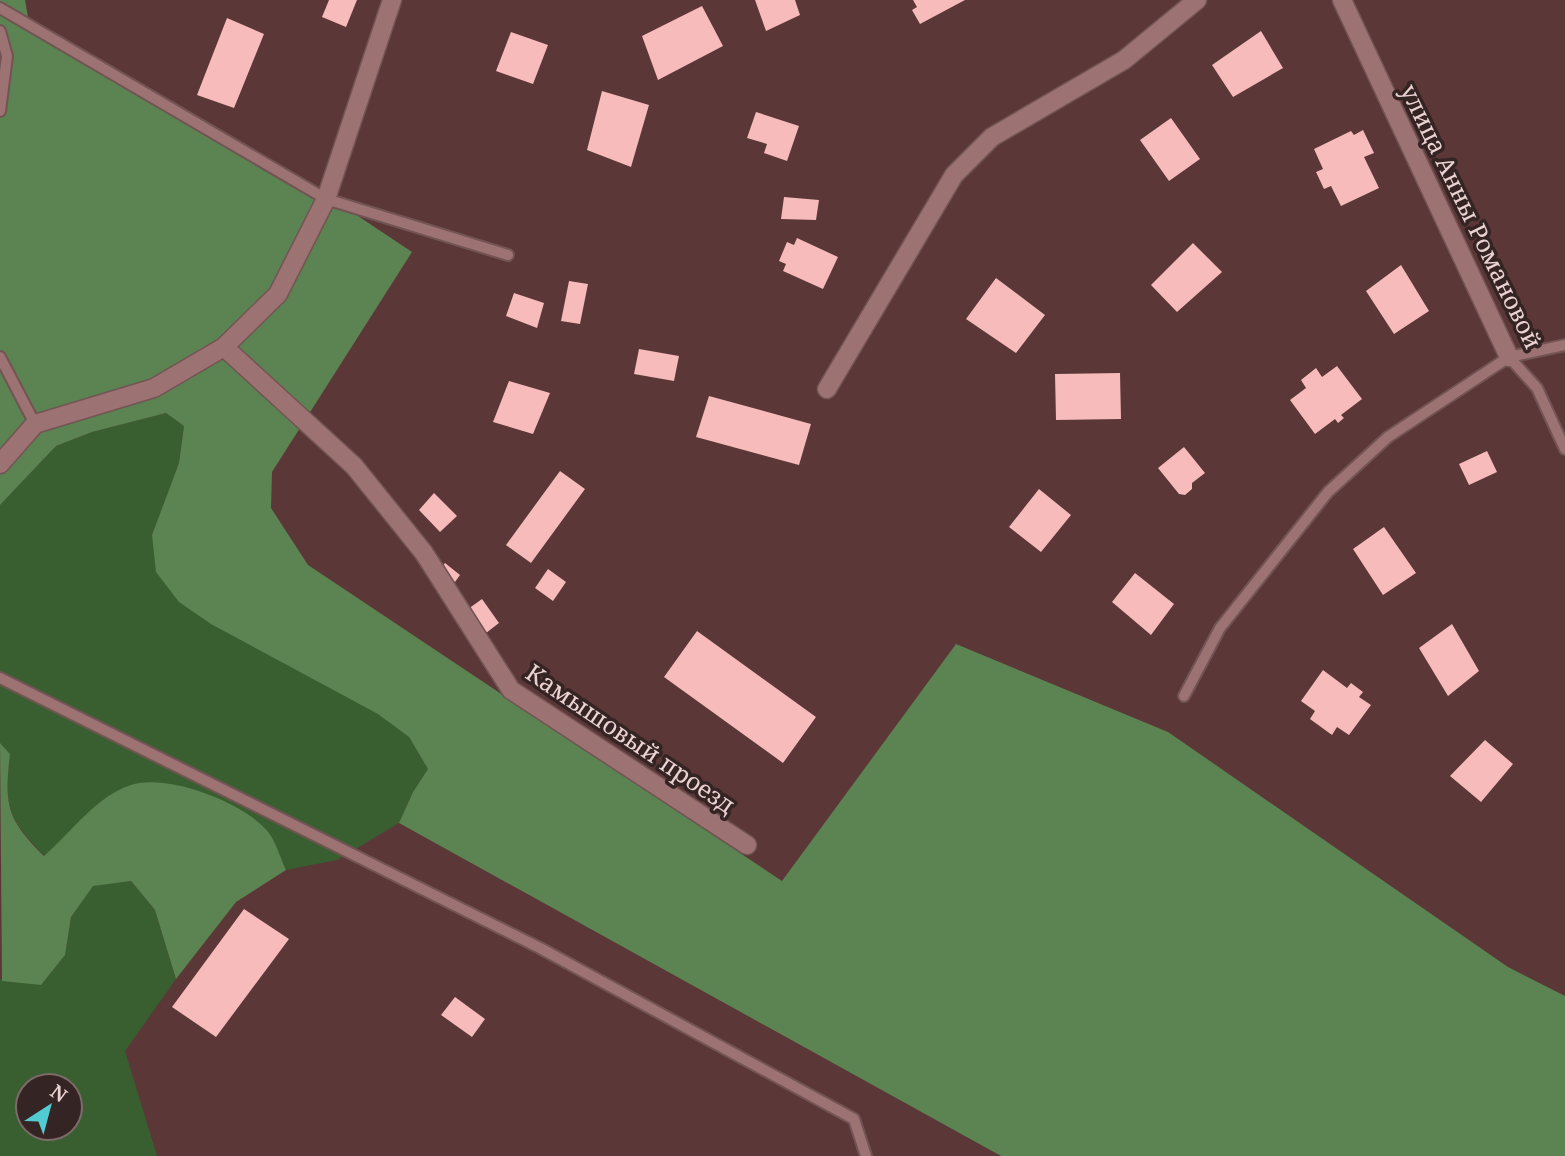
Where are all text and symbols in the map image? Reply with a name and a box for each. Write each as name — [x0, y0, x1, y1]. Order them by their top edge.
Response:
street label: улица Анны Романовой — [1393, 78, 1551, 354]
street label: Камышовый проезд — [520, 656, 742, 820]
north arrow — [14, 1072, 84, 1142]
text: N — [45, 1078, 73, 1108]

